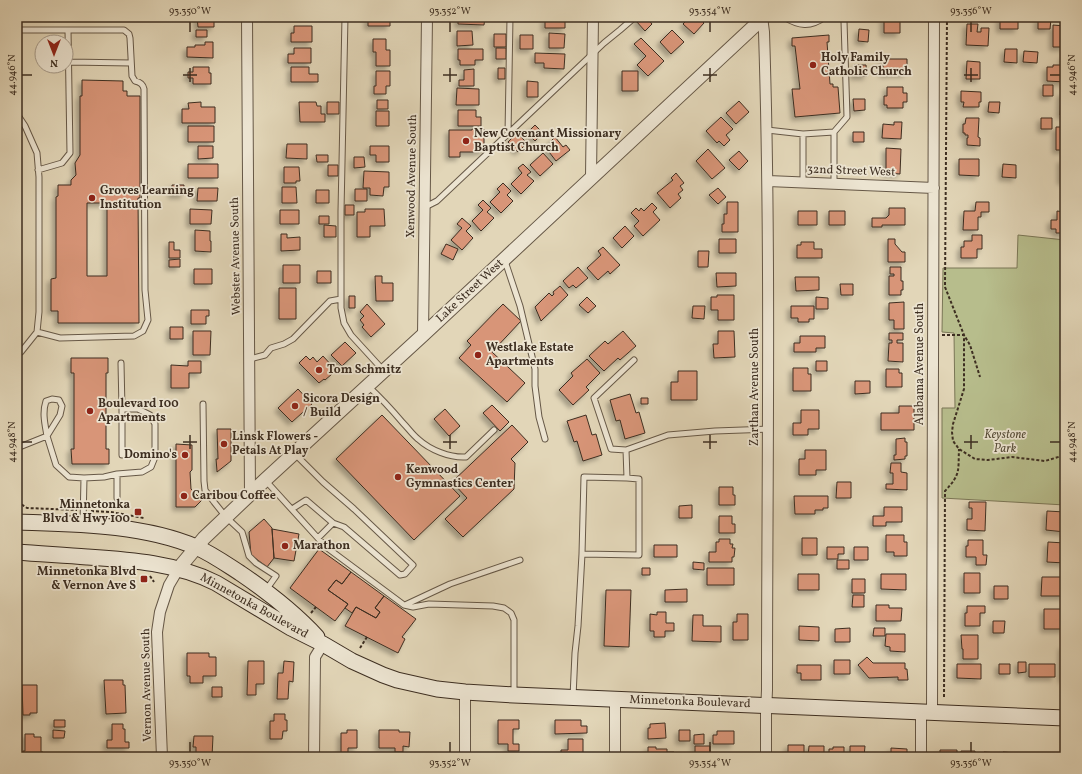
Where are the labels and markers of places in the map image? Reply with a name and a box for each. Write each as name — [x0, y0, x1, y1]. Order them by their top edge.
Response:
place label: Holy Family Catholic Church — [821, 50, 912, 80]
marker: Holy Family Catholic Church — [808, 60, 818, 70]
place label: New Covenant Missionary Baptist Church — [474, 126, 621, 156]
marker: New Covenant Missionary Baptist Church — [461, 136, 471, 146]
place label: Groves Learning Institution — [100, 183, 194, 213]
marker: Groves Learning Institution — [87, 193, 97, 203]
place label: Westlake Estate Apartments — [486, 340, 574, 370]
marker: Westlake Estate Apartments — [473, 350, 483, 360]
place label: Tom Schmitz — [327, 362, 401, 378]
marker: Tom Schmitz — [314, 365, 324, 375]
place label: Sicora Design / Build — [303, 391, 380, 421]
place label: Boulevard 100 Apartments — [98, 396, 179, 426]
marker: Sicora Design / Build — [290, 401, 300, 411]
marker: Boulevard 100 Apartments — [85, 406, 95, 416]
place label: Linsk Flowers - Petals At Play — [232, 429, 318, 459]
marker: Linsk Flowers - Petals At Play — [219, 439, 229, 449]
place label: Domino's — [124, 447, 177, 463]
marker: Domino's — [180, 450, 190, 460]
place label: Kenwood Gymnastics Center — [406, 462, 513, 492]
marker: Kenwood Gymnastics Center — [393, 472, 403, 482]
place label: Caribou Coffee — [192, 488, 276, 504]
marker: Caribou Coffee — [179, 491, 189, 501]
place label: Minnetonka Blvd & Hwy 100 — [43, 497, 130, 527]
marker: Minnetonka Blvd & Hwy 100 — [133, 507, 143, 517]
place label: Marathon — [293, 538, 350, 554]
marker: Marathon — [280, 541, 290, 551]
place label: Minnetonka Blvd & Vernon Ave S — [37, 564, 137, 594]
marker: Minnetonka Blvd & Vernon Ave S — [139, 574, 149, 584]

